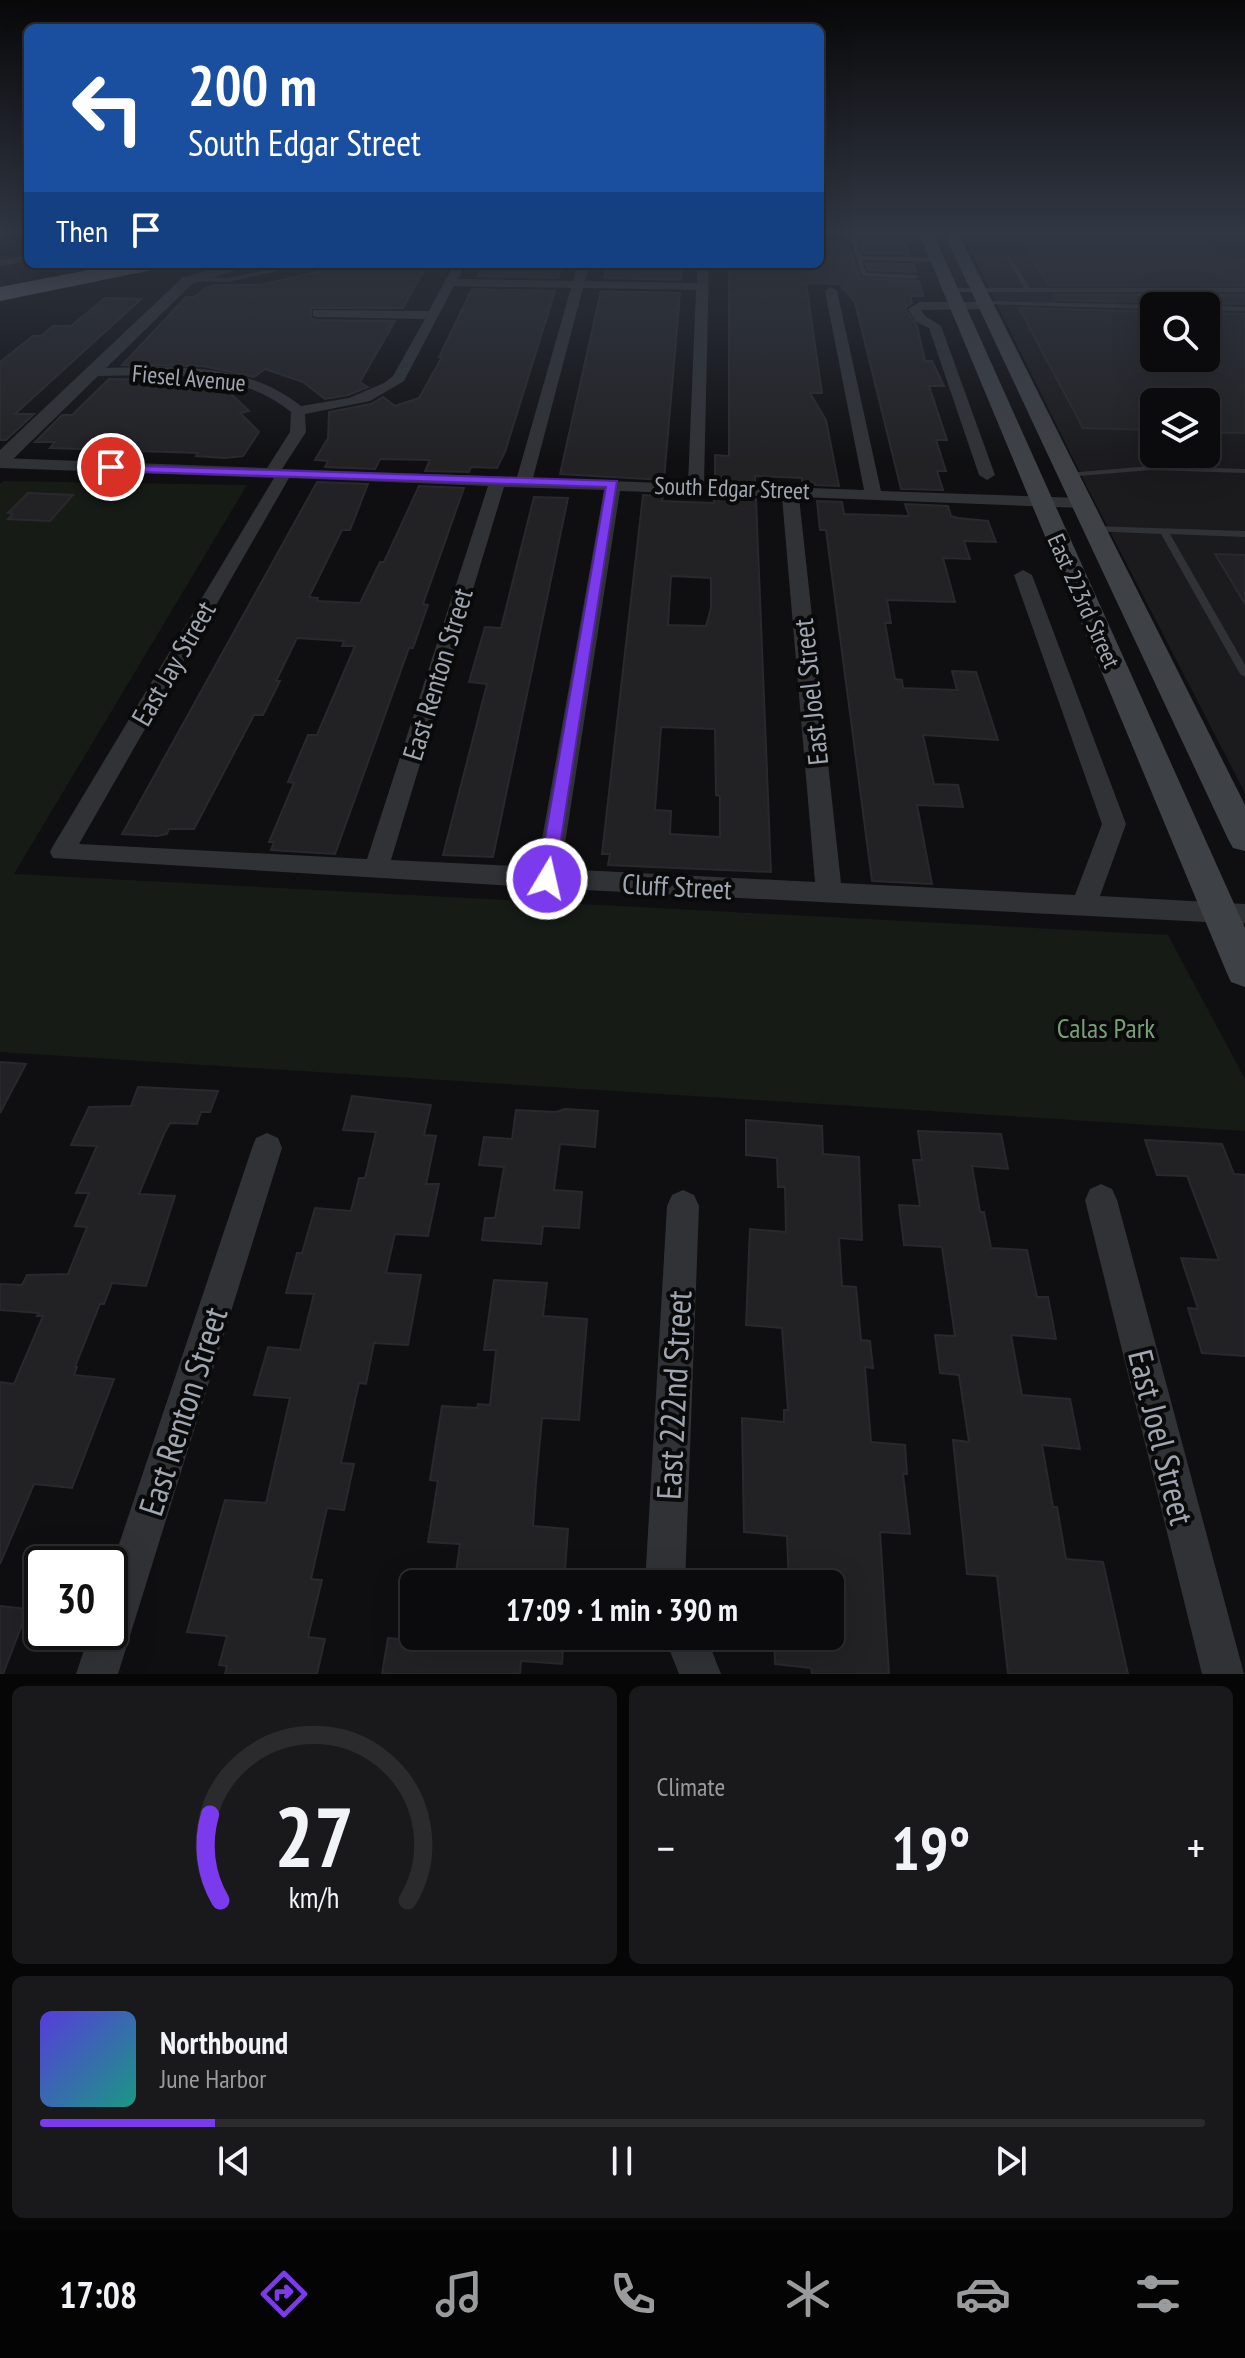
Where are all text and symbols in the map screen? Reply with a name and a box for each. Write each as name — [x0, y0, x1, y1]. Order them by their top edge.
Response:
text: 200 m — [188, 49, 317, 121]
icon: left — [56, 56, 160, 160]
text: South Edgar Street — [188, 119, 421, 166]
icon: arrive — [124, 208, 168, 252]
text: Then — [56, 211, 108, 250]
map controls — [1140, 292, 1220, 468]
button: search — [1140, 292, 1220, 372]
street label: Fiesel Avenue — [131, 358, 247, 398]
button: layers — [1140, 388, 1220, 468]
pin — [77, 433, 145, 501]
icon: arrive — [89, 445, 133, 489]
street label: South Edgar Street — [654, 470, 811, 506]
street label: East 223rd Street — [1041, 529, 1128, 673]
street label: East Renton Street — [393, 583, 481, 765]
street label: East Jay Street — [123, 594, 224, 732]
street label: East Joel Street — [784, 617, 836, 767]
position arrow — [505, 837, 589, 921]
street label: Cluff Street — [621, 865, 733, 907]
park label: Calas Park — [1057, 1009, 1155, 1046]
street label: East 222nd Street — [646, 1289, 700, 1501]
street label: East Renton Street — [128, 1301, 237, 1521]
street label: East Joel Street — [1119, 1345, 1205, 1530]
speed limit sign: 30 — [24, 1546, 128, 1650]
text: 17:09 · 1 min · 390 m — [506, 1590, 738, 1629]
text: Climate — [657, 1770, 725, 1803]
text: 27 — [274, 1782, 354, 1890]
text: 19° — [891, 1809, 970, 1887]
text: − — [657, 1819, 675, 1876]
text: + — [1187, 1819, 1205, 1876]
text: km/h — [289, 1879, 340, 1916]
text: Northbound — [160, 2023, 288, 2062]
text: June Harbor — [160, 2062, 266, 2095]
icon: previous — [212, 2139, 256, 2183]
icon: pause — [600, 2139, 644, 2183]
icon: next — [989, 2139, 1033, 2183]
icon: directions — [256, 2266, 312, 2322]
icon: music — [431, 2266, 487, 2322]
icon: phone — [605, 2266, 661, 2322]
icon: climate — [780, 2266, 836, 2322]
icon: car — [955, 2266, 1011, 2322]
icon: filters — [1130, 2266, 1186, 2322]
text: 17:08 — [59, 2271, 137, 2318]

